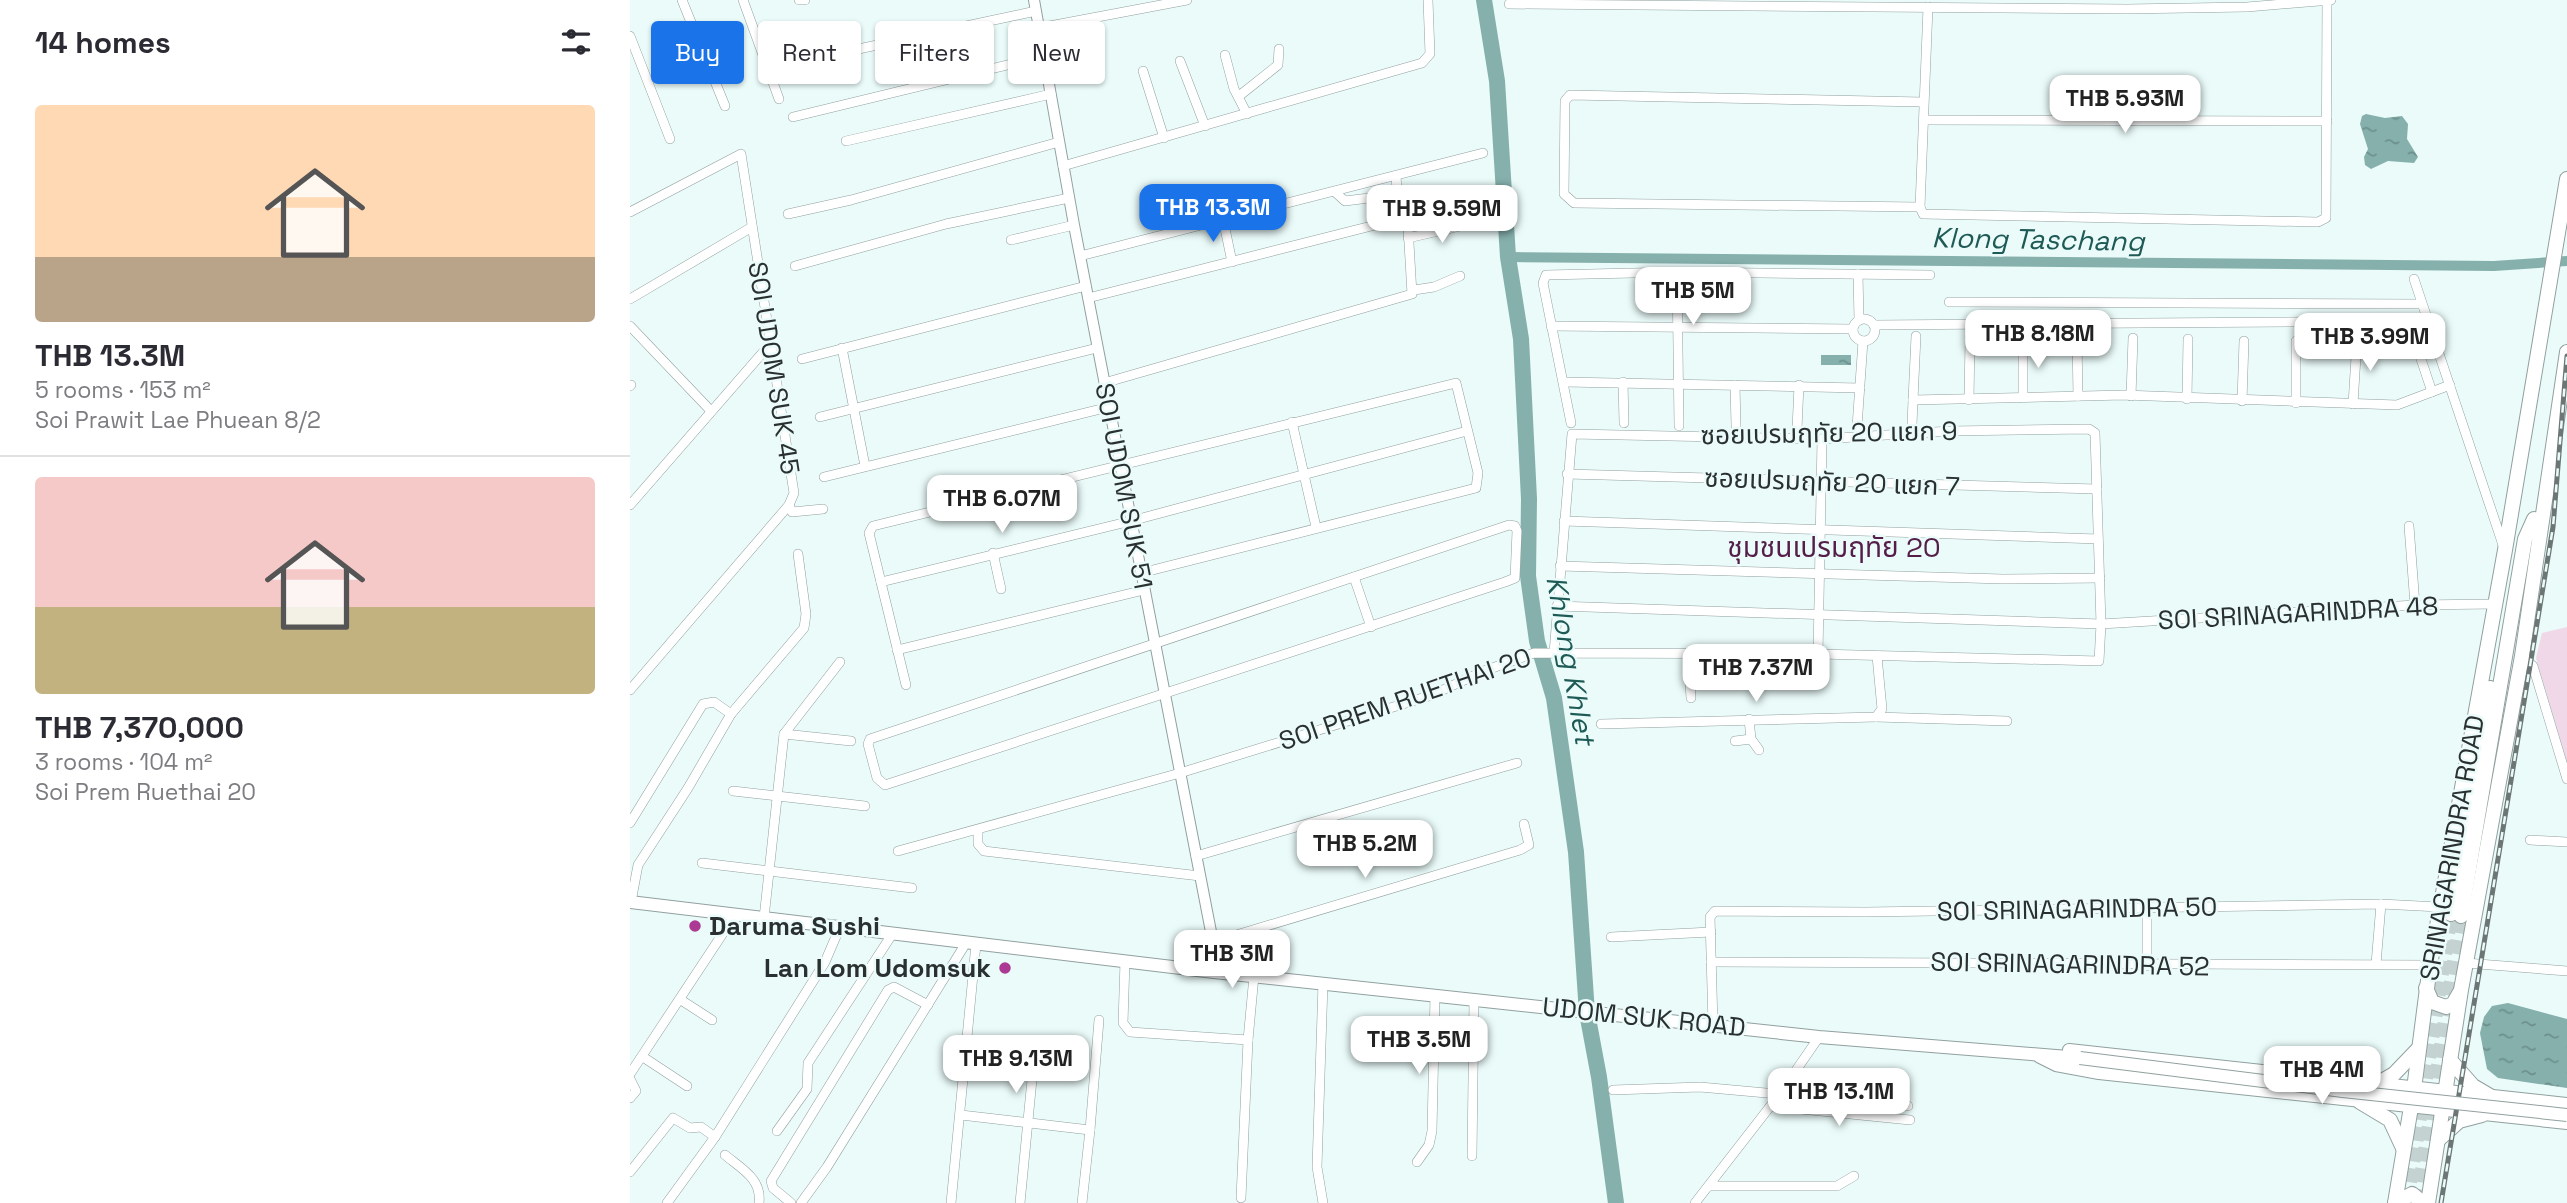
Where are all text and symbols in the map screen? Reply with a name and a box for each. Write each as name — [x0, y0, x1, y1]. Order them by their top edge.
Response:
chip: Buy — [651, 21, 744, 84]
chip: Rent — [758, 21, 861, 84]
chip: Filters — [875, 21, 994, 84]
chip: New — [1008, 21, 1105, 84]
text: 14 homes — [35, 23, 171, 62]
icon: filters — [557, 23, 595, 61]
pin: THB 5.93M — [2045, 76, 2205, 135]
text: THB 5.93M — [2066, 83, 2184, 113]
icon: home — [252, 150, 378, 276]
pin: THB 13.3M — [1133, 184, 1293, 244]
pin: THB 9.59M — [1362, 186, 1522, 245]
text: THB 13.3M — [1155, 192, 1271, 222]
text: THB 9.59M — [1383, 193, 1501, 223]
water label: Klong Taschang — [1931, 219, 2147, 259]
street label: SOI UDOM SUK 45 — [740, 259, 808, 477]
pin: THB 5M — [1636, 268, 1750, 327]
text: THB 5M — [1651, 275, 1735, 305]
pin: THB 8.18M — [1958, 310, 2118, 370]
pin: THB 3.99M — [2290, 314, 2450, 373]
text: THB 8.18M — [1981, 318, 2095, 348]
text: THB 3.99M — [2310, 321, 2430, 351]
text: THB 13.3M — [35, 336, 185, 375]
text: 5 rooms · 153 m² — [35, 375, 211, 405]
street label: SOI UDOM SUK 51 — [1087, 380, 1161, 592]
text: Soi Prawit Lae Phuean 8/2 — [35, 405, 321, 435]
street label: ซอยเปรมฤทัย 20 แยก 9 — [1700, 414, 1958, 452]
street label: ซอยเปรมฤทัย 20 แยก 7 — [1704, 461, 1960, 503]
pin: THB 6.07M — [922, 476, 1082, 535]
text: THB 6.07M — [943, 483, 1061, 513]
icon: home — [252, 522, 378, 648]
district label: ชุมชนเปรมฤทัย 20 — [1727, 529, 1941, 565]
water label: Khlong Khlet — [1538, 573, 1604, 750]
street label: SOI SRINAGARINDRA 48 — [2157, 589, 2439, 637]
street label: SOI PREM RUETHAI 20 — [1274, 640, 1536, 758]
pin: THB 7.37M — [1676, 644, 1836, 704]
text: THB 7.37M — [1699, 652, 1813, 682]
text: THB 7,370,000 — [35, 708, 244, 747]
street label: SRINAGARINDRA ROAD — [2412, 713, 2492, 983]
text: 3 rooms · 104 m² — [35, 747, 212, 777]
text: Soi Prem Ruethai 20 — [35, 777, 256, 807]
pin: THB 5.2M — [1293, 820, 1437, 880]
text: THB 5.2M — [1313, 828, 1417, 858]
street label: SOI SRINAGARINDRA 50 — [1936, 890, 2218, 928]
place label: Daruma Sushi — [709, 909, 880, 943]
marker: Daruma Sushi — [687, 918, 703, 934]
pin: THB 3M — [1175, 930, 1289, 990]
text: THB 3M — [1190, 938, 1274, 968]
street label: SOI SRINAGARINDRA 52 — [1930, 945, 2210, 983]
place label: Lan Lom Udomsuk — [764, 951, 991, 985]
marker: Lan Lom Udomsuk — [997, 960, 1013, 976]
street label: UDOM SUK ROAD — [1541, 989, 1747, 1045]
pin: THB 3.5M — [1347, 1016, 1491, 1076]
text: THB 3.5M — [1367, 1024, 1471, 1054]
pin: THB 9.13M — [936, 1036, 1096, 1095]
text: THB 9.13M — [959, 1043, 1073, 1073]
pin: THB 4M — [2265, 1046, 2379, 1106]
text: THB 4M — [2280, 1054, 2364, 1084]
pin: THB 13.1M — [1759, 1068, 1919, 1128]
text: THB 13.1M — [1784, 1076, 1894, 1106]

